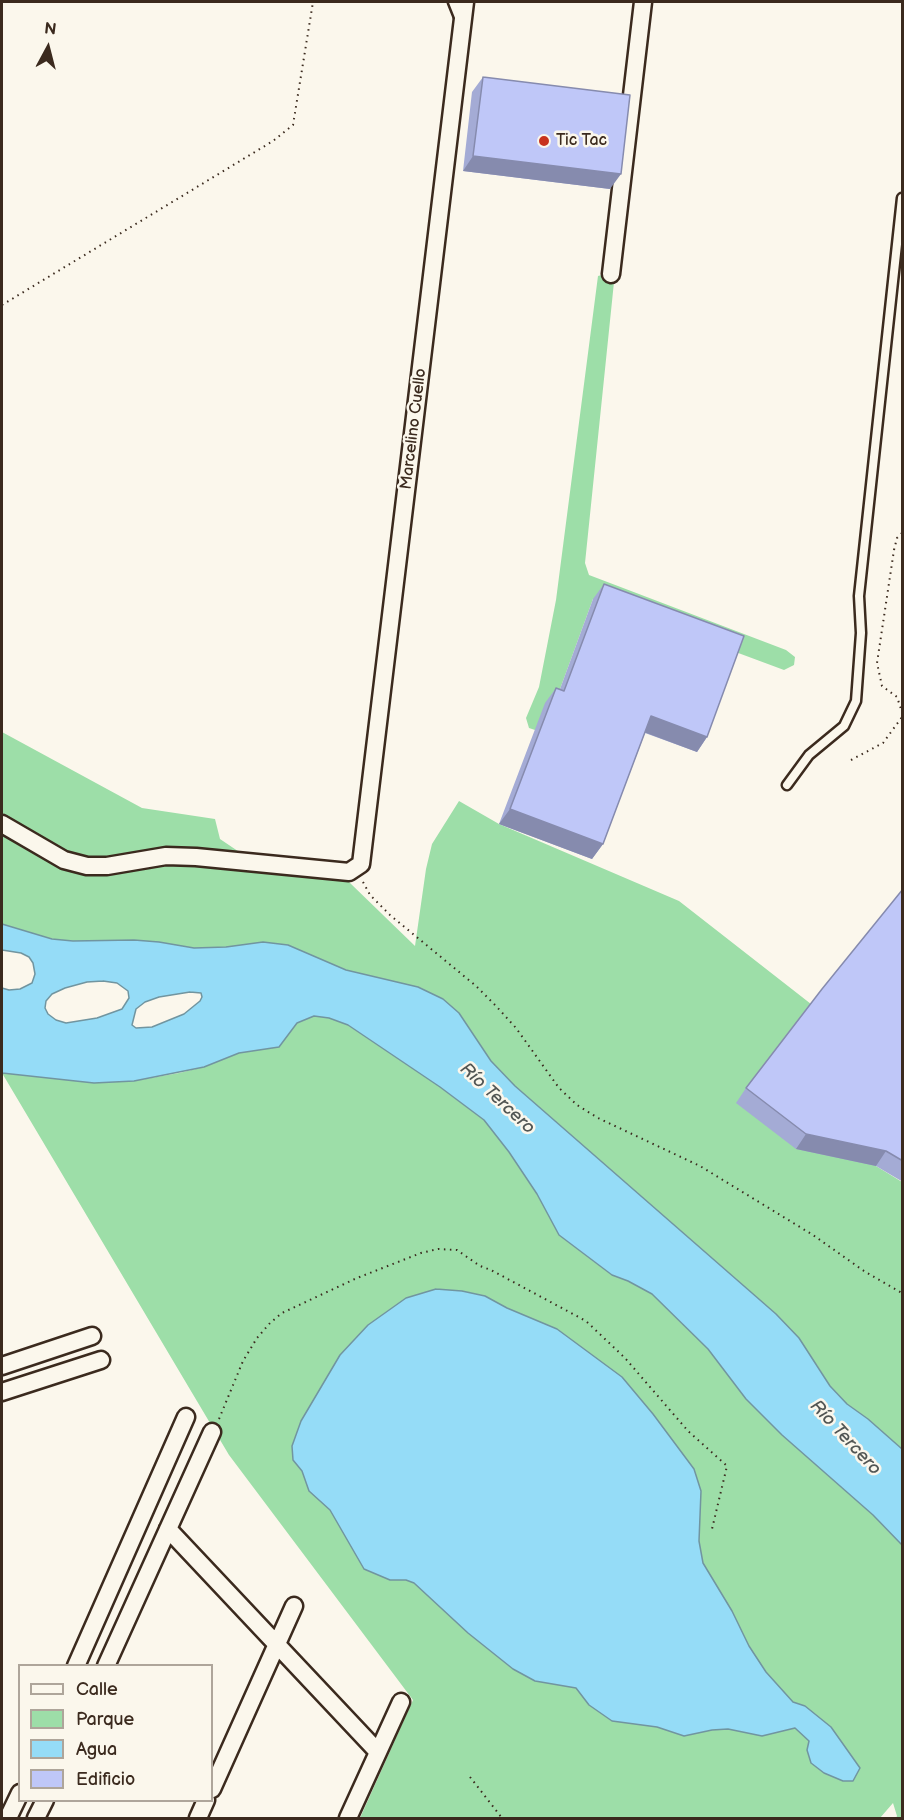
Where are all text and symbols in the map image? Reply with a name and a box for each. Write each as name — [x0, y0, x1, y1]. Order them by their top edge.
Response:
north arrow — [18, 18, 78, 78]
text: N — [43, 19, 57, 40]
place label: Tic Tac — [556, 131, 607, 151]
marker: Tic Tac — [537, 134, 551, 148]
street label: Marcelino Cuello — [397, 367, 431, 491]
water label: Río Tercero — [455, 1059, 539, 1139]
water label: Río Tercero — [805, 1396, 885, 1480]
legend — [18, 1664, 213, 1802]
text: Calle — [76, 1679, 118, 1700]
text: Parque — [76, 1709, 134, 1730]
text: Agua — [76, 1739, 117, 1760]
text: Edificio — [76, 1769, 135, 1790]

